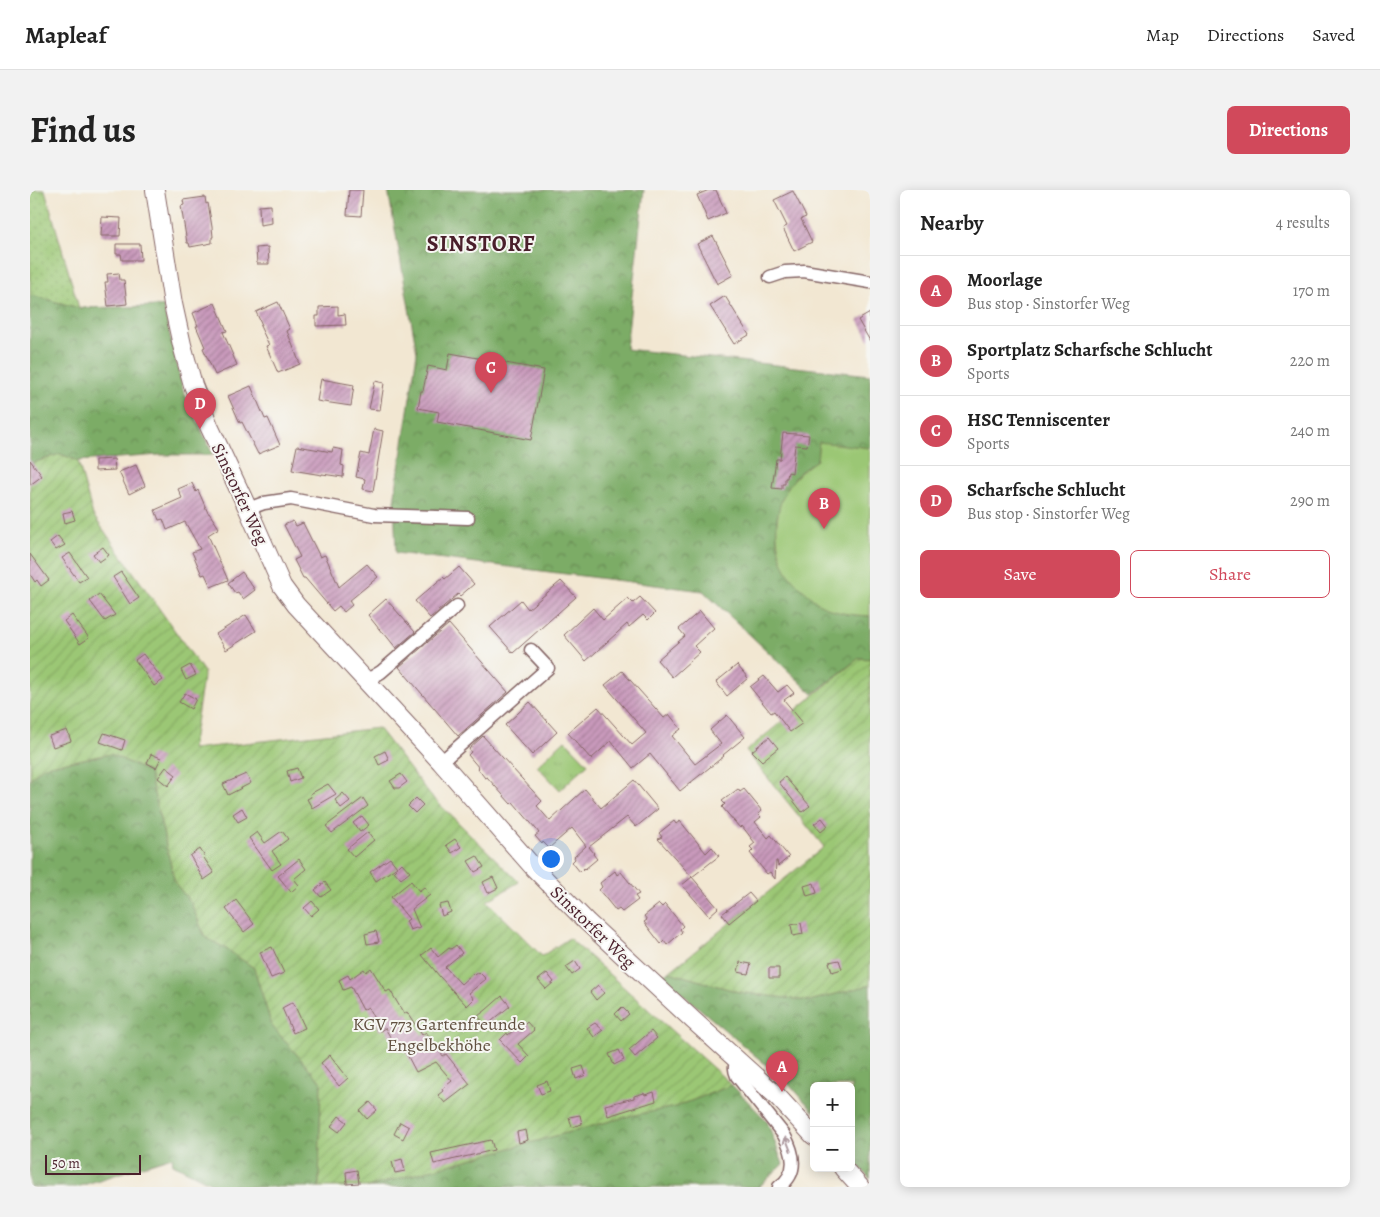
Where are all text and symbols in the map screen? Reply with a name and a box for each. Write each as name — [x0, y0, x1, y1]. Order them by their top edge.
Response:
text: Mapleaf — [25, 19, 107, 51]
text: Map — [1146, 23, 1179, 47]
text: Directions — [1207, 23, 1284, 47]
text: Saved — [1312, 23, 1355, 47]
text: Find us — [30, 106, 136, 154]
button: Directions — [1227, 106, 1350, 154]
text: Nearby — [920, 209, 983, 237]
text: 4 results — [1276, 212, 1330, 234]
district label: SINSTORF — [427, 229, 535, 259]
text: Moorlage — [967, 267, 1043, 293]
text: A — [931, 280, 941, 302]
text: 170 m — [1293, 280, 1330, 302]
text: Bus stop · Sinstorfer Weg — [967, 293, 1130, 315]
text: Sportplatz Scharfsche Schlucht — [967, 337, 1213, 363]
text: B — [931, 350, 941, 372]
text: 220 m — [1290, 350, 1330, 372]
pin: C — [475, 352, 507, 393]
text: Sports — [967, 363, 1010, 385]
pin: D — [184, 388, 216, 429]
text: HSC Tenniscenter — [967, 407, 1110, 433]
text: C — [931, 420, 941, 442]
text: 240 m — [1290, 420, 1330, 442]
text: Sports — [967, 433, 1010, 455]
street label: Sinstorfer Weg — [206, 439, 274, 549]
text: Scharfsche Schlucht — [967, 477, 1126, 503]
pin: B — [808, 488, 840, 529]
text: D — [930, 490, 942, 512]
text: 290 m — [1290, 490, 1330, 512]
text: Bus stop · Sinstorfer Weg — [967, 503, 1130, 525]
button: Save — [920, 550, 1120, 598]
button: Share — [1130, 550, 1330, 598]
your location — [538, 846, 564, 872]
street label: Sinstorfer Weg — [545, 880, 641, 974]
park label: KGV 773 Gartenfreunde Engelbekhöhe — [353, 1012, 525, 1057]
pin: A — [766, 1051, 798, 1092]
map controls — [810, 1082, 855, 1172]
button: + — [810, 1082, 855, 1127]
button: − — [810, 1127, 855, 1172]
one-way arrow — [783, 1137, 792, 1152]
scale bar — [45, 1152, 141, 1175]
text: 50 m — [52, 1154, 80, 1173]

